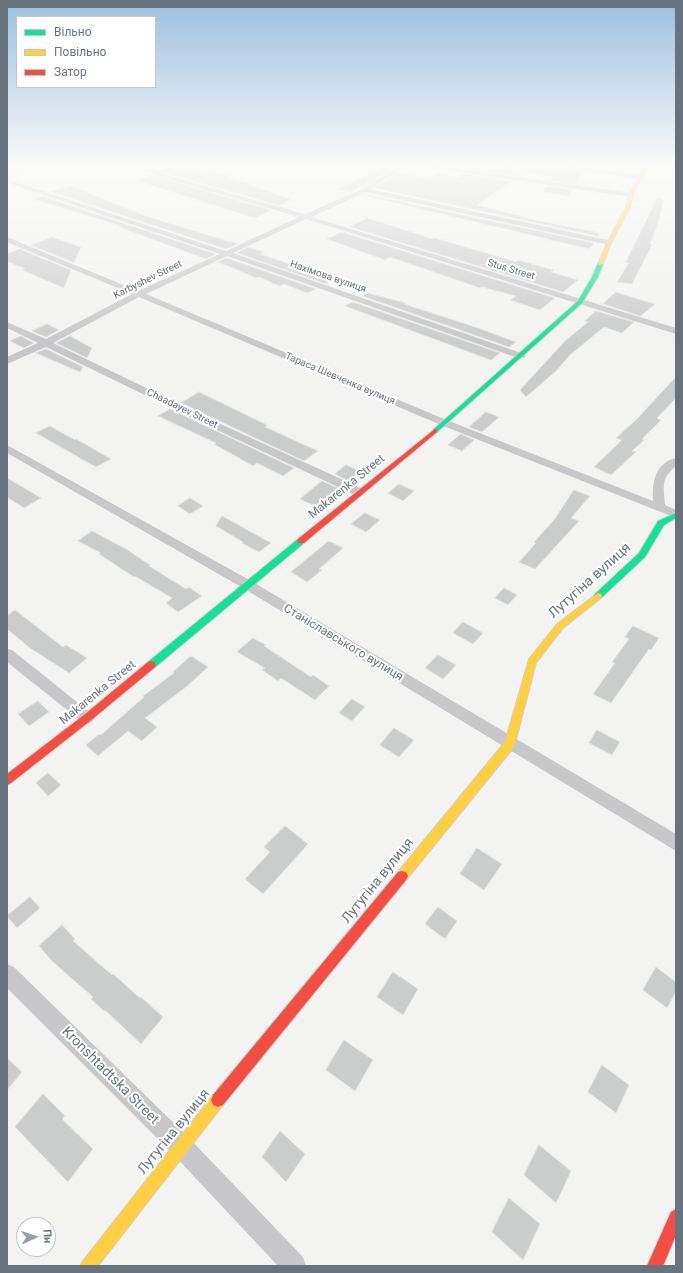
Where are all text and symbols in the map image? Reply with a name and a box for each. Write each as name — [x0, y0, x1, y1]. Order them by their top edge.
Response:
legend — [16, 16, 156, 88]
text: Вільно — [54, 25, 92, 39]
text: Повільно — [54, 45, 106, 59]
text: Затор — [54, 65, 87, 79]
street label: Stus Street — [486, 257, 536, 283]
street label: Karbyshev Street — [112, 258, 184, 302]
street label: Нахімова вулиця — [288, 258, 368, 296]
street label: Тараса Шевченка вулиця — [283, 350, 397, 408]
street label: Chaadayev Street — [145, 387, 219, 431]
street label: Makarenka Street — [306, 452, 388, 522]
street label: Лутугіна вулиця — [545, 540, 635, 622]
street label: Станіславського вулиця — [281, 602, 405, 684]
street label: Makarenka Street — [57, 658, 139, 728]
street label: Лутугіна вулиця — [338, 835, 418, 927]
street label: Kronshtadtska Street — [58, 1024, 162, 1128]
street label: Лутугіна вулиця — [134, 1086, 214, 1178]
north arrow — [16, 1217, 56, 1257]
text: Пн — [41, 1229, 54, 1244]

